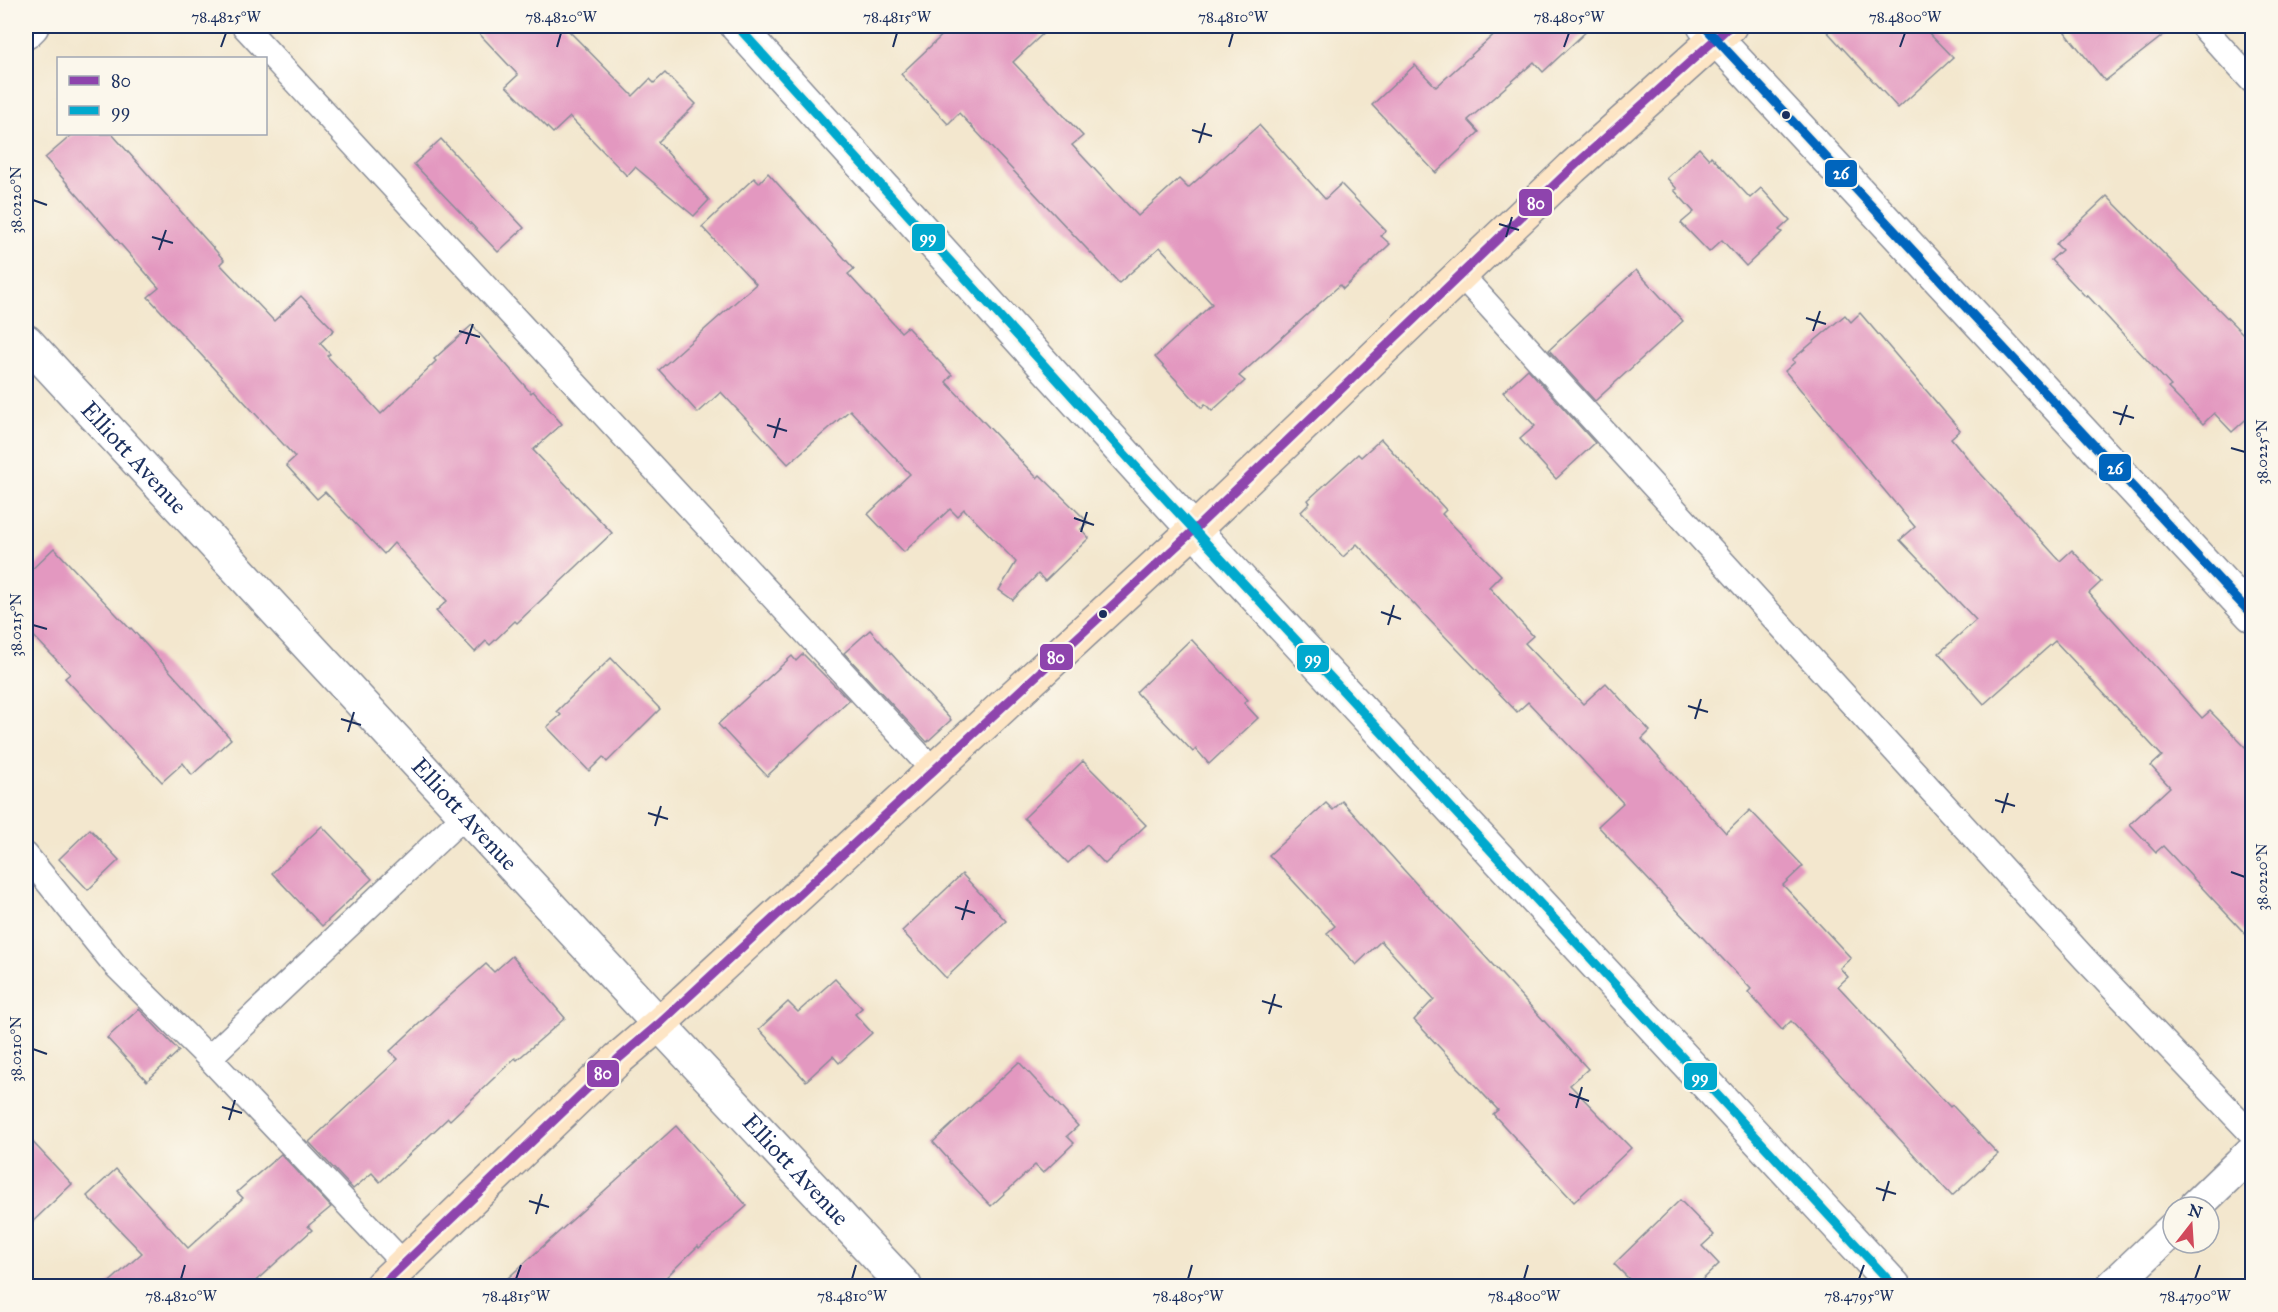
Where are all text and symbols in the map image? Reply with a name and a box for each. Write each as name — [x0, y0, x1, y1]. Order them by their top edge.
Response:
text: 78.4825°W — [191, 8, 262, 26]
text: 78.4820°W — [525, 8, 597, 26]
text: 78.4815°W — [863, 8, 932, 26]
text: 78.4810°W — [1198, 8, 1269, 26]
text: 78.4805°W — [1534, 8, 1605, 26]
text: 78.4800°W — [1869, 8, 1942, 26]
legend — [57, 57, 267, 135]
text: 80 — [111, 70, 131, 92]
text: 99 — [111, 100, 130, 122]
unlabelled marker — [1780, 109, 1792, 121]
line badge: 26 — [1824, 159, 1858, 188]
text: 26 — [1833, 164, 1850, 183]
text: 38.0220°N — [7, 166, 25, 234]
line badge: 80 — [1518, 188, 1553, 217]
text: 80 — [1527, 194, 1545, 213]
line badge: 99 — [911, 223, 946, 252]
text: 99 — [919, 228, 937, 248]
street label: Elliott Avenue — [74, 395, 194, 520]
text: 38.0225°N — [2253, 419, 2271, 485]
line badge: 26 — [2098, 453, 2132, 482]
text: 26 — [2107, 459, 2124, 478]
text: 38.0215°N — [7, 593, 25, 657]
unlabelled marker — [1097, 608, 1109, 620]
line badge: 80 — [1039, 643, 1074, 671]
line badge: 99 — [1296, 644, 1330, 673]
text: 80 — [1047, 648, 1065, 667]
text: 99 — [1304, 649, 1322, 669]
street label: Elliott Avenue — [405, 751, 524, 877]
text: 38.0220°N — [2253, 843, 2271, 911]
text: 38.0210°N — [7, 1016, 25, 1082]
line badge: 80 — [586, 1059, 620, 1088]
line badge: 99 — [1683, 1062, 1718, 1091]
text: 80 — [594, 1064, 612, 1083]
text: 99 — [1691, 1068, 1709, 1088]
street label: Elliott Avenue — [736, 1107, 856, 1232]
north arrow — [2161, 1195, 2221, 1255]
text: N — [2186, 1200, 2205, 1222]
text: 78.4820°W — [145, 1287, 217, 1305]
text: 78.4815°W — [482, 1287, 551, 1305]
text: 78.4810°W — [817, 1287, 888, 1305]
text: 78.4805°W — [1153, 1287, 1224, 1305]
text: 78.4800°W — [1488, 1287, 1561, 1305]
text: 78.4795°W — [1824, 1287, 1895, 1305]
text: 78.4790°W — [2159, 1287, 2231, 1305]

